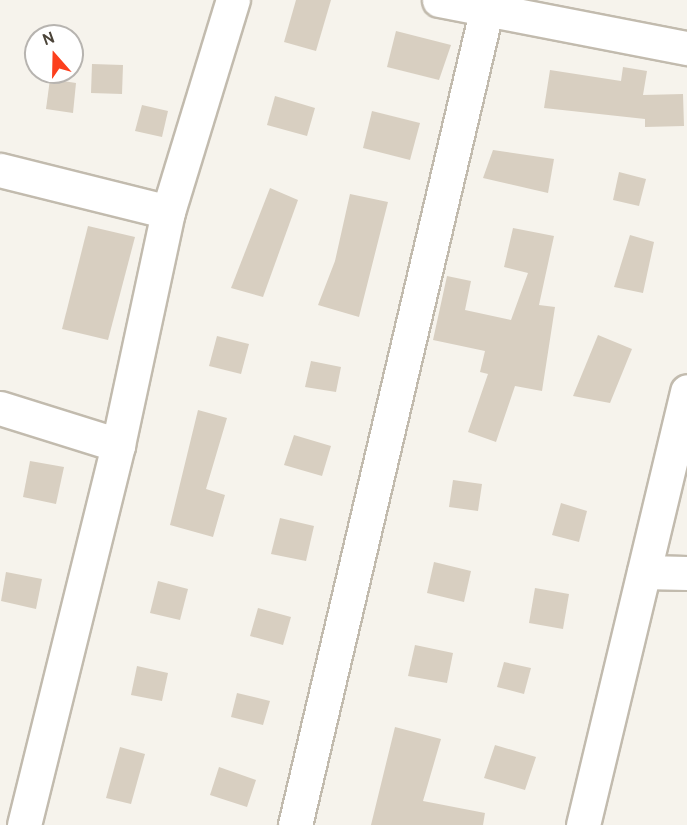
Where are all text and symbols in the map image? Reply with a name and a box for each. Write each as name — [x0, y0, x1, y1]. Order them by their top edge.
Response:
north arrow — [24, 24, 84, 84]
text: N — [40, 28, 57, 49]

